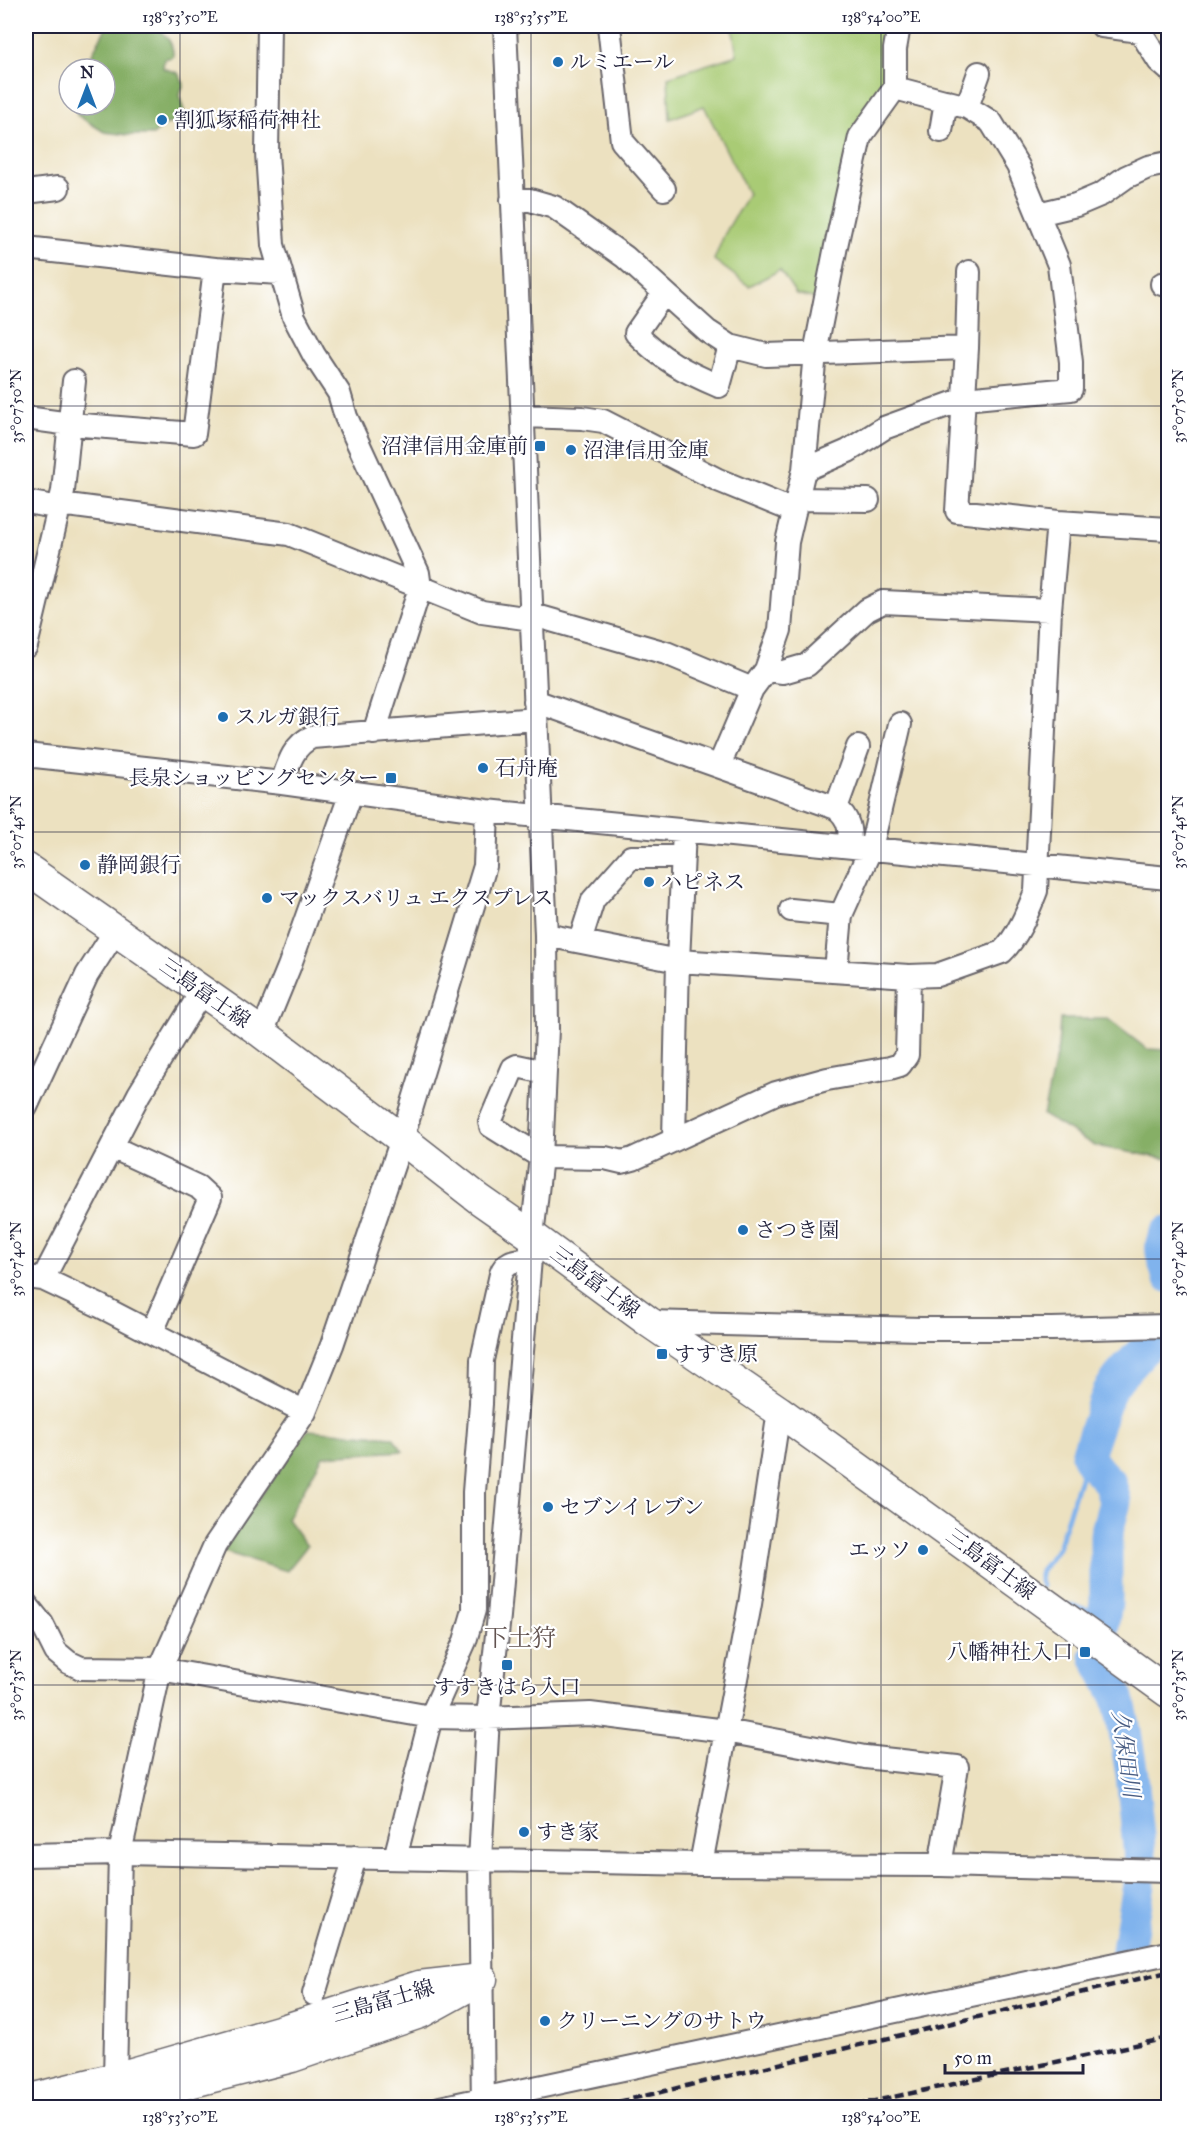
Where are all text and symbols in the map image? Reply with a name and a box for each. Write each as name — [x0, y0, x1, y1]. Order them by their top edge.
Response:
text: 138°53'50"E — [142, 8, 218, 26]
text: 138°53'55"E — [494, 8, 568, 26]
text: 138°54'00"E — [841, 8, 921, 26]
place label: ルミエール — [570, 49, 675, 75]
marker: ルミエール — [551, 55, 565, 69]
north arrow — [57, 57, 117, 117]
text: N — [80, 63, 94, 82]
place label: 割狐塚稲荷神社 — [174, 107, 321, 133]
marker: 割狐塚稲荷神社 — [155, 113, 169, 127]
text: 35°07'50"N — [7, 369, 25, 443]
text: 35°07'50"N — [1169, 369, 1187, 443]
place label: 沼津信用金庫前 — [381, 433, 528, 459]
place label: 沼津信用金庫 — [583, 437, 709, 463]
marker: 沼津信用金庫前 — [533, 439, 547, 453]
marker: 沼津信用金庫 — [564, 443, 578, 457]
place label: スルガ銀行 — [235, 704, 340, 730]
marker: スルガ銀行 — [216, 710, 230, 724]
place label: 石舟庵 — [495, 755, 558, 781]
marker: 石舟庵 — [476, 761, 490, 775]
place label: 長泉ショッピングセンター — [129, 765, 379, 791]
marker: 長泉ショッピングセンター — [384, 771, 398, 785]
text: 35°07'45"N — [7, 795, 25, 869]
text: 35°07'45"N — [1169, 795, 1187, 869]
place label: 静岡銀行 — [97, 852, 181, 878]
marker: 静岡銀行 — [78, 858, 92, 872]
place label: ハピネス — [661, 869, 745, 895]
marker: ハピネス — [642, 875, 656, 889]
place label: マックスバリュ エクスプレス — [279, 885, 553, 911]
marker: マックスバリュ エクスプレス — [260, 891, 274, 905]
street label: 三島富士線 — [155, 952, 255, 1034]
place label: さつき園 — [755, 1217, 839, 1243]
text: 35°07'40"N — [7, 1221, 25, 1297]
text: 35°07'40"N — [1169, 1221, 1187, 1297]
marker: さつき園 — [736, 1223, 750, 1237]
street label: 三島富士線 — [545, 1240, 645, 1324]
place label: すすき原 — [674, 1341, 758, 1367]
marker: すすき原 — [655, 1347, 669, 1361]
place label: セブンイレブン — [560, 1494, 704, 1520]
marker: セブンイレブン — [541, 1500, 555, 1514]
street label: 三島富士線 — [941, 1523, 1041, 1605]
place label: エッソ — [848, 1537, 911, 1563]
marker: エッソ — [916, 1543, 930, 1557]
district label: 下土狩 — [484, 1623, 556, 1653]
place label: 八幡神社入口 — [947, 1639, 1073, 1665]
marker: 八幡神社入口 — [1078, 1645, 1092, 1659]
text: 35°07'35"N — [7, 1649, 25, 1721]
text: 35°07'35"N — [1169, 1649, 1187, 1721]
marker: すすきはら入口 — [500, 1658, 514, 1672]
place label: すすきはら入口 — [433, 1674, 581, 1700]
water label: 久保田川 — [1107, 1709, 1146, 1801]
place label: すき家 — [536, 1819, 599, 1845]
marker: すき家 — [517, 1825, 531, 1839]
street label: 三島富士線 — [329, 1974, 437, 2028]
place label: クリーニングのサトウ — [557, 2008, 767, 2034]
marker: クリーニングのサトウ — [538, 2014, 552, 2028]
scale bar — [945, 2037, 1083, 2075]
text: 50 m — [954, 2047, 992, 2069]
text: 138°53'50"E — [142, 2108, 218, 2126]
text: 138°53'55"E — [494, 2108, 568, 2126]
text: 138°54'00"E — [841, 2108, 921, 2126]

